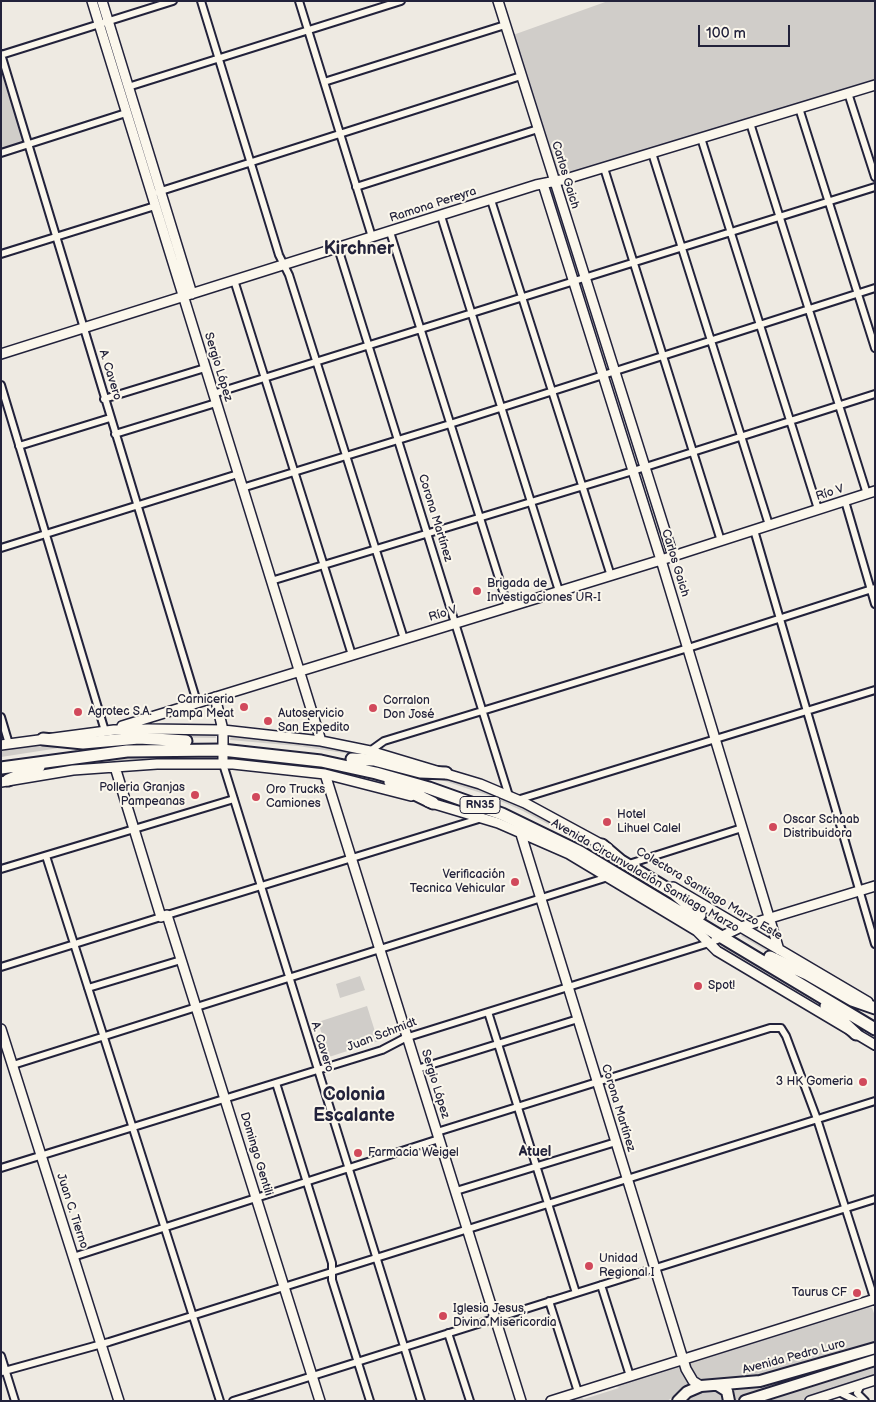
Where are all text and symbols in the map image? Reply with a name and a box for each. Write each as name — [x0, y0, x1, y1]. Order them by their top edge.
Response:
scale bar — [701, 15, 794, 47]
text: 100 m — [706, 24, 746, 43]
street label: Carlos Gaich — [548, 139, 582, 211]
street label: Ramona Pereyra — [388, 184, 478, 226]
district label: Kirchner — [324, 238, 394, 260]
street label: Sergio López — [201, 331, 235, 403]
street label: A. Cavero — [96, 348, 124, 402]
street label: Corona Martínez — [415, 472, 455, 564]
street label: Río V — [814, 482, 846, 504]
street label: Carlos Gaich — [658, 527, 692, 599]
place label: Brigada de Investigaciones UR-I — [487, 577, 601, 605]
marker: Brigada de Investigaciones UR-I — [471, 585, 483, 597]
street label: Río V — [427, 603, 459, 625]
place label: Carniceria Pampa Meat — [165, 693, 234, 721]
place label: Corralon Don José — [383, 694, 434, 722]
marker: Carniceria Pampa Meat — [238, 701, 250, 713]
marker: Corralon Don José — [367, 702, 379, 714]
place label: Agrotec S.A. — [88, 705, 152, 719]
marker: Agrotec S.A. — [72, 706, 84, 718]
place label: Autoservicio San Expedito — [278, 707, 349, 735]
marker: Autoservicio San Expedito — [262, 715, 274, 727]
place label: Polleria Granjas Pampeanas — [99, 781, 185, 809]
place label: Oro Trucks Camiones — [266, 783, 325, 811]
marker: Polleria Granjas Pampeanas — [189, 789, 201, 801]
marker: Oro Trucks Camiones — [250, 791, 262, 803]
road number: RN35 — [460, 796, 500, 814]
place label: Hotel Lihuel Calel — [617, 808, 681, 836]
place label: Oscar Schaab Distribuidora — [783, 813, 859, 841]
street label: Avenida Circunvalación Santiago Marzo — [548, 816, 742, 936]
marker: Hotel Lihuel Calel — [601, 816, 613, 828]
marker: Oscar Schaab Distribuidora — [767, 821, 779, 833]
street label: Colectora Santiago Marzo Este — [633, 844, 785, 944]
place label: Verificación Tecnica Vehicular — [410, 868, 505, 896]
marker: Verificación Tecnica Vehicular — [509, 876, 521, 888]
place label: Spot! — [708, 979, 735, 993]
marker: Spot! — [692, 980, 704, 992]
street label: Juan Schmidt — [345, 1015, 419, 1055]
street label: A. Cavero — [308, 1020, 336, 1074]
street label: Sergio López — [418, 1048, 452, 1120]
street label: Corona Martínez — [598, 1062, 638, 1154]
place label: 3 HK Gomeria — [776, 1075, 853, 1089]
marker: 3 HK Gomeria — [857, 1076, 869, 1088]
district label: Colonia Escalante — [313, 1084, 395, 1126]
street label: Domingo Gentili — [236, 1110, 276, 1198]
district label: Atuel — [519, 1144, 551, 1160]
place label: Farmacia Weigel — [368, 1146, 459, 1160]
marker: Farmacia Weigel — [352, 1147, 364, 1159]
street label: Juan C. Tierno — [53, 1172, 91, 1250]
place label: Unidad Regional I — [599, 1252, 654, 1280]
marker: Unidad Regional I — [583, 1260, 595, 1272]
place label: Taurus CF — [792, 1286, 847, 1300]
marker: Taurus CF — [851, 1287, 863, 1299]
place label: Iglesia Jesus, Divina Misericordia — [453, 1302, 557, 1330]
marker: Iglesia Jesus, Divina Misericordia — [437, 1310, 449, 1322]
street label: Avenida Pedro Luro — [741, 1336, 847, 1378]

